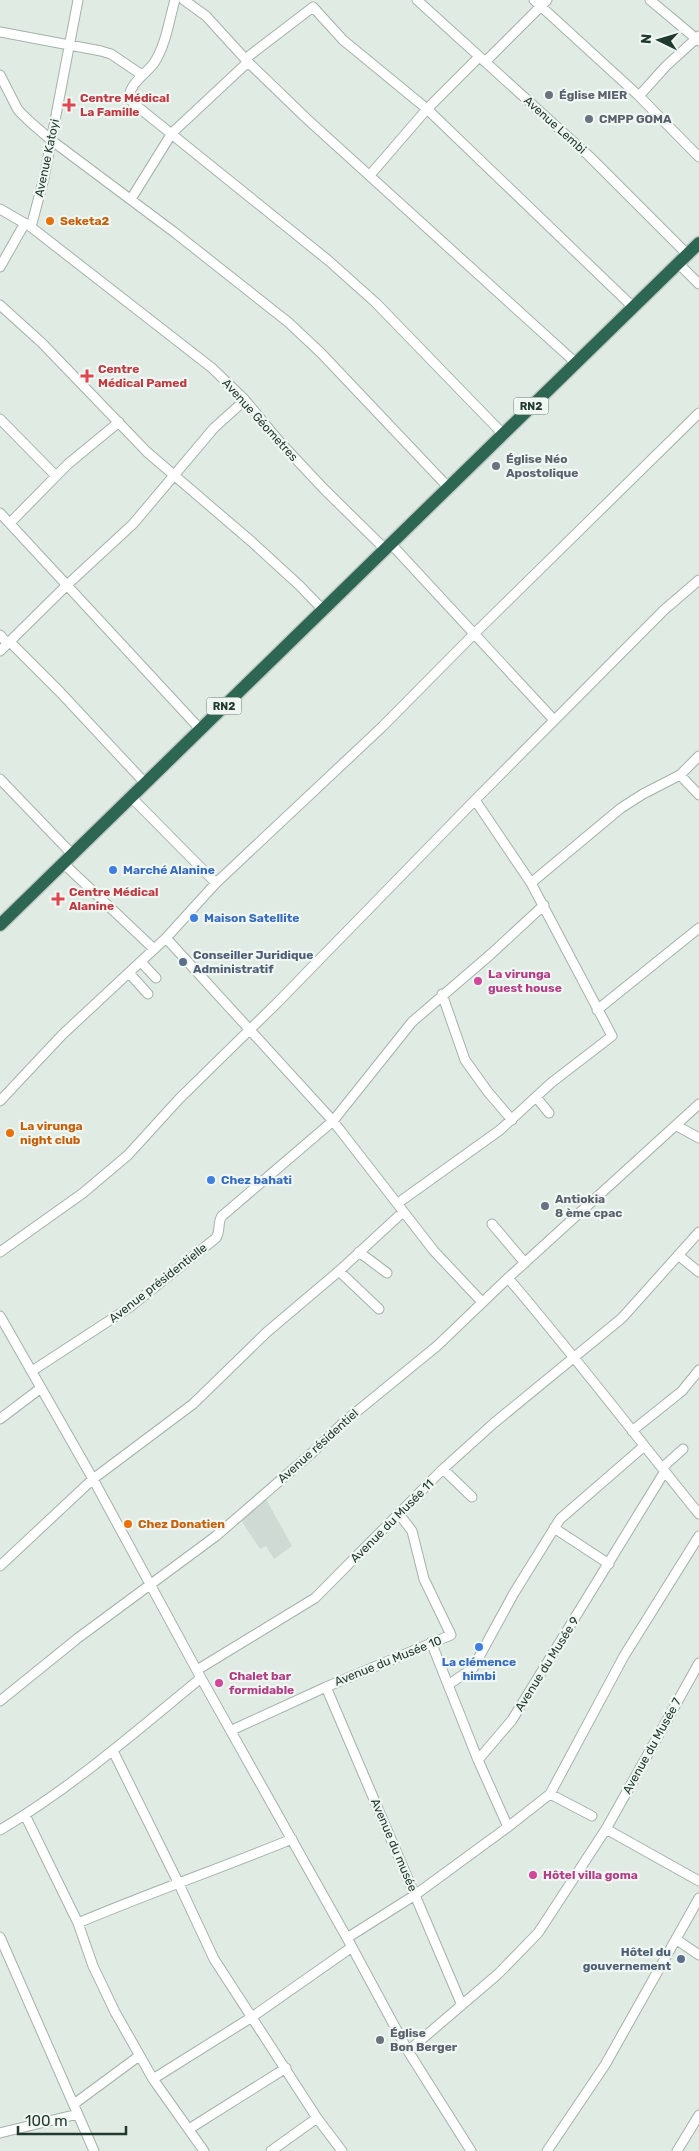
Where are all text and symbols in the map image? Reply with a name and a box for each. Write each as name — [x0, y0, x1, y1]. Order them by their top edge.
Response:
north arrow — [634, 15, 684, 65]
text: N — [638, 33, 655, 45]
place label: Église MIER — [559, 88, 627, 102]
marker: Église MIER — [543, 89, 555, 101]
place label: Centre Médical La Famille — [80, 91, 170, 119]
street label: Avenue Lembi — [521, 93, 589, 157]
marker: Centre Médical La Famille — [62, 98, 76, 112]
place label: CMPP GOMA — [599, 112, 672, 126]
marker: CMPP GOMA — [583, 113, 595, 125]
street label: Avenue Katoyi — [32, 118, 62, 198]
place label: Seketa2 — [60, 214, 110, 228]
marker: Seketa2 — [44, 215, 56, 227]
place label: Centre Médical Pamed — [98, 362, 187, 390]
marker: Centre Médical Pamed — [80, 369, 94, 383]
street label: Avenue Géometres — [219, 376, 301, 464]
road number: RN2 — [514, 398, 548, 414]
place label: Église Néo Apostolique — [506, 452, 578, 480]
marker: Église Néo Apostolique — [490, 460, 502, 472]
road number: RN2 — [206, 698, 242, 714]
place label: Marché Alanine — [123, 863, 215, 877]
marker: Marché Alanine — [107, 864, 119, 876]
place label: Centre Médical Alanine — [69, 885, 159, 913]
marker: Centre Médical Alanine — [51, 892, 65, 906]
place label: Maison Satellite — [204, 911, 299, 925]
marker: Maison Satellite — [188, 912, 200, 924]
place label: Conseiller Juridique Administratif — [193, 948, 313, 976]
marker: Conseiller Juridique Administratif — [177, 956, 189, 968]
place label: La virunga guest house — [488, 967, 562, 995]
marker: La virunga guest house — [472, 975, 484, 987]
place label: La virunga night club — [20, 1119, 83, 1147]
marker: La virunga night club — [4, 1127, 16, 1139]
place label: Chez bahati — [221, 1173, 292, 1187]
marker: Chez bahati — [205, 1174, 217, 1186]
place label: Antiokia 8 ème cpac — [555, 1192, 622, 1220]
marker: Antiokia 8 ème cpac — [539, 1200, 551, 1212]
street label: Avenue présidentielle — [106, 1240, 210, 1326]
street label: Avenue résidentiel — [275, 1406, 361, 1486]
street label: Avenue du Musée 11 — [348, 1477, 436, 1565]
place label: Chez Donatien — [138, 1517, 225, 1531]
marker: Chez Donatien — [122, 1518, 134, 1530]
street label: Avenue du Musée 9 — [512, 1614, 582, 1714]
street label: Avenue du Musée 10 — [332, 1633, 444, 1689]
marker: La clémence himbi — [473, 1641, 485, 1653]
place label: La clémence himbi — [442, 1655, 516, 1683]
place label: Chalet bar formidable — [229, 1669, 294, 1697]
marker: Chalet bar formidable — [213, 1677, 225, 1689]
street label: Avenue du Musée 7 — [620, 1696, 684, 1796]
street label: Avenue du musée — [368, 1796, 420, 1894]
place label: Hôtel villa goma — [543, 1868, 638, 1882]
marker: Hôtel villa goma — [527, 1869, 539, 1881]
place label: Hôtel du gouvernement — [583, 1945, 671, 1973]
marker: Hôtel du gouvernement — [675, 1953, 687, 1965]
place label: Église Bon Berger — [390, 2026, 458, 2054]
marker: Église Bon Berger — [374, 2034, 386, 2046]
scale bar — [18, 2104, 125, 2136]
text: 100 m — [25, 2112, 67, 2130]

